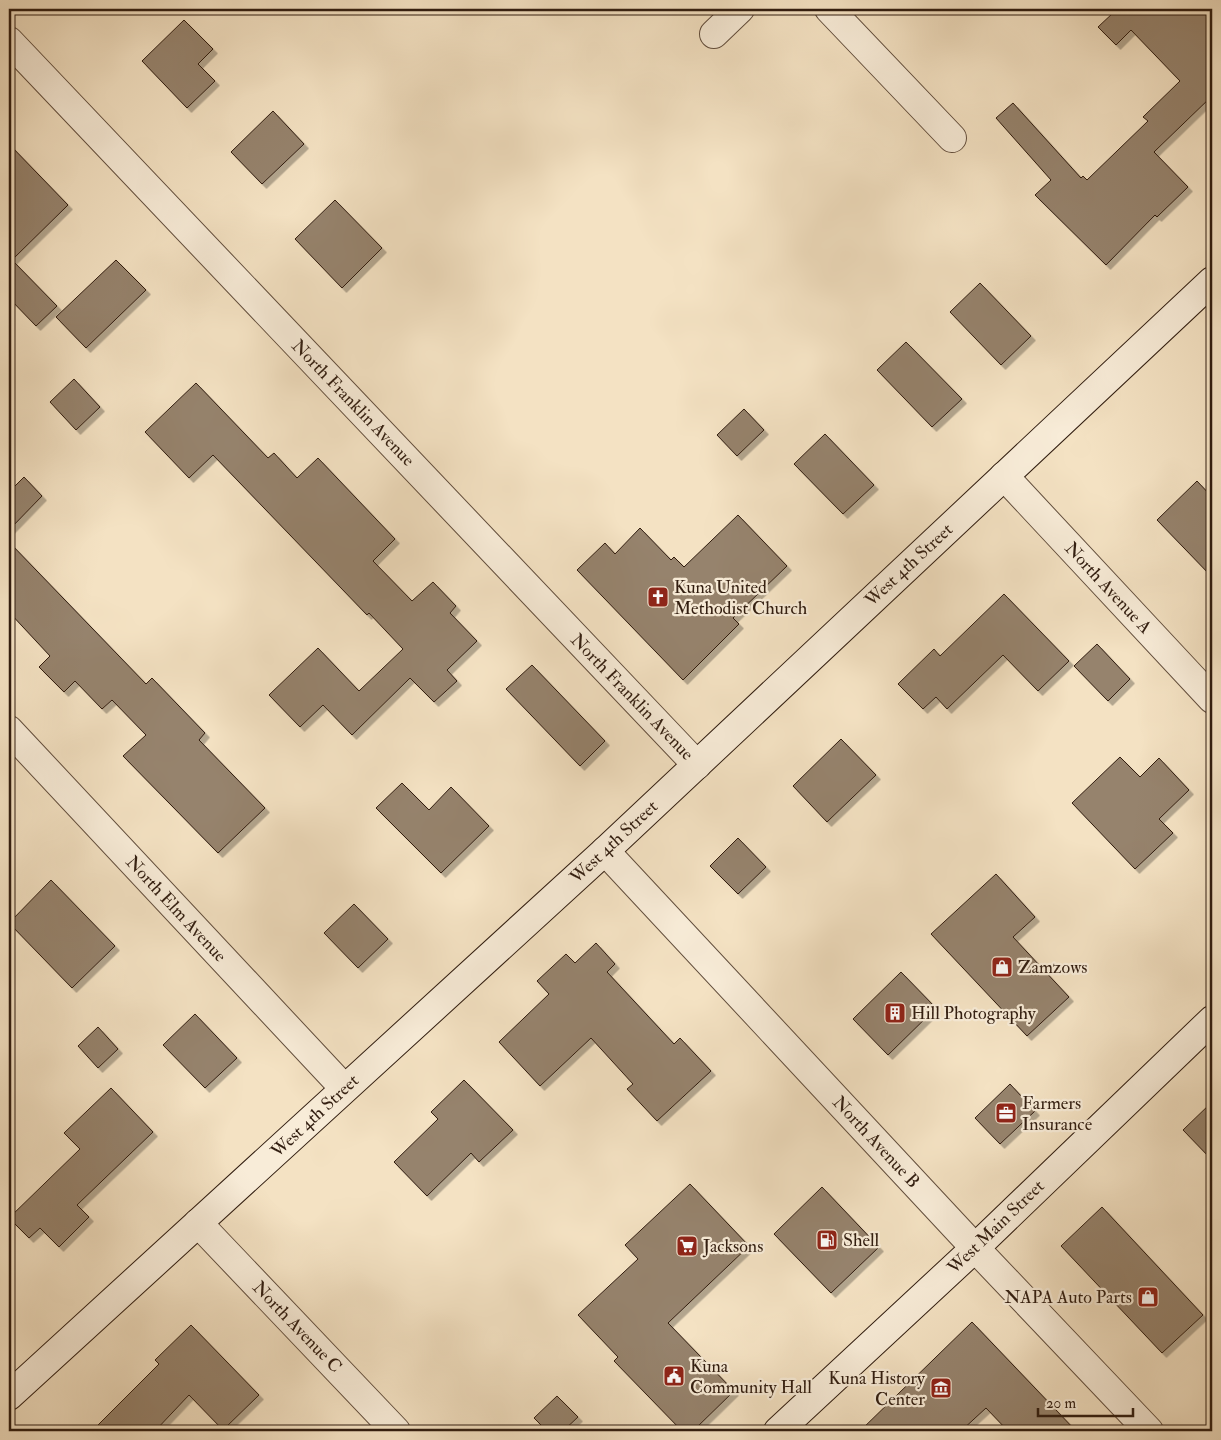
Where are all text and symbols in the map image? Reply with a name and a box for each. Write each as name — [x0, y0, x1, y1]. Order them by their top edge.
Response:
street label: North Franklin Avenue — [287, 335, 420, 472]
street label: West 4th Street — [859, 518, 958, 612]
street label: North Avenue A — [1060, 537, 1157, 639]
place label: Kuna United Methodist Church — [674, 576, 808, 620]
church icon: Kuna United Methodist Church — [646, 585, 670, 609]
street label: North Franklin Avenue — [566, 629, 699, 766]
street label: West 4th Street — [564, 795, 663, 889]
street label: North Elm Avenue — [121, 851, 232, 967]
shop icon: Zamzows — [990, 955, 1014, 979]
place label: Zamzows — [1018, 956, 1087, 979]
building icon: Hill Photography — [883, 1001, 907, 1025]
place label: Hill Photography — [911, 1002, 1037, 1025]
street label: West 4th Street — [265, 1069, 364, 1163]
street label: North Avenue B — [827, 1091, 925, 1193]
place label: Farmers Insurance — [1022, 1092, 1093, 1136]
office icon: Farmers Insurance — [994, 1101, 1018, 1125]
street label: West Main Street — [942, 1175, 1049, 1280]
fuel station icon: Shell — [815, 1228, 839, 1252]
place label: Shell — [843, 1229, 880, 1252]
supermarket icon: Jacksons — [675, 1234, 699, 1258]
place label: Jacksons — [702, 1235, 763, 1258]
street label: North Avenue C — [247, 1276, 347, 1378]
shop icon: NAPA Auto Parts — [1136, 1285, 1160, 1309]
place label: NAPA Auto Parts — [1005, 1286, 1132, 1309]
place label: Kuna Community Hall — [690, 1355, 812, 1399]
public building icon: Kuna Community Hall — [662, 1364, 686, 1388]
place label: Kuna History Center — [828, 1367, 926, 1411]
museum icon: Kuna History Center — [929, 1376, 953, 1400]
scale bar — [1038, 1385, 1134, 1417]
text: 20 m — [1046, 1394, 1076, 1413]

